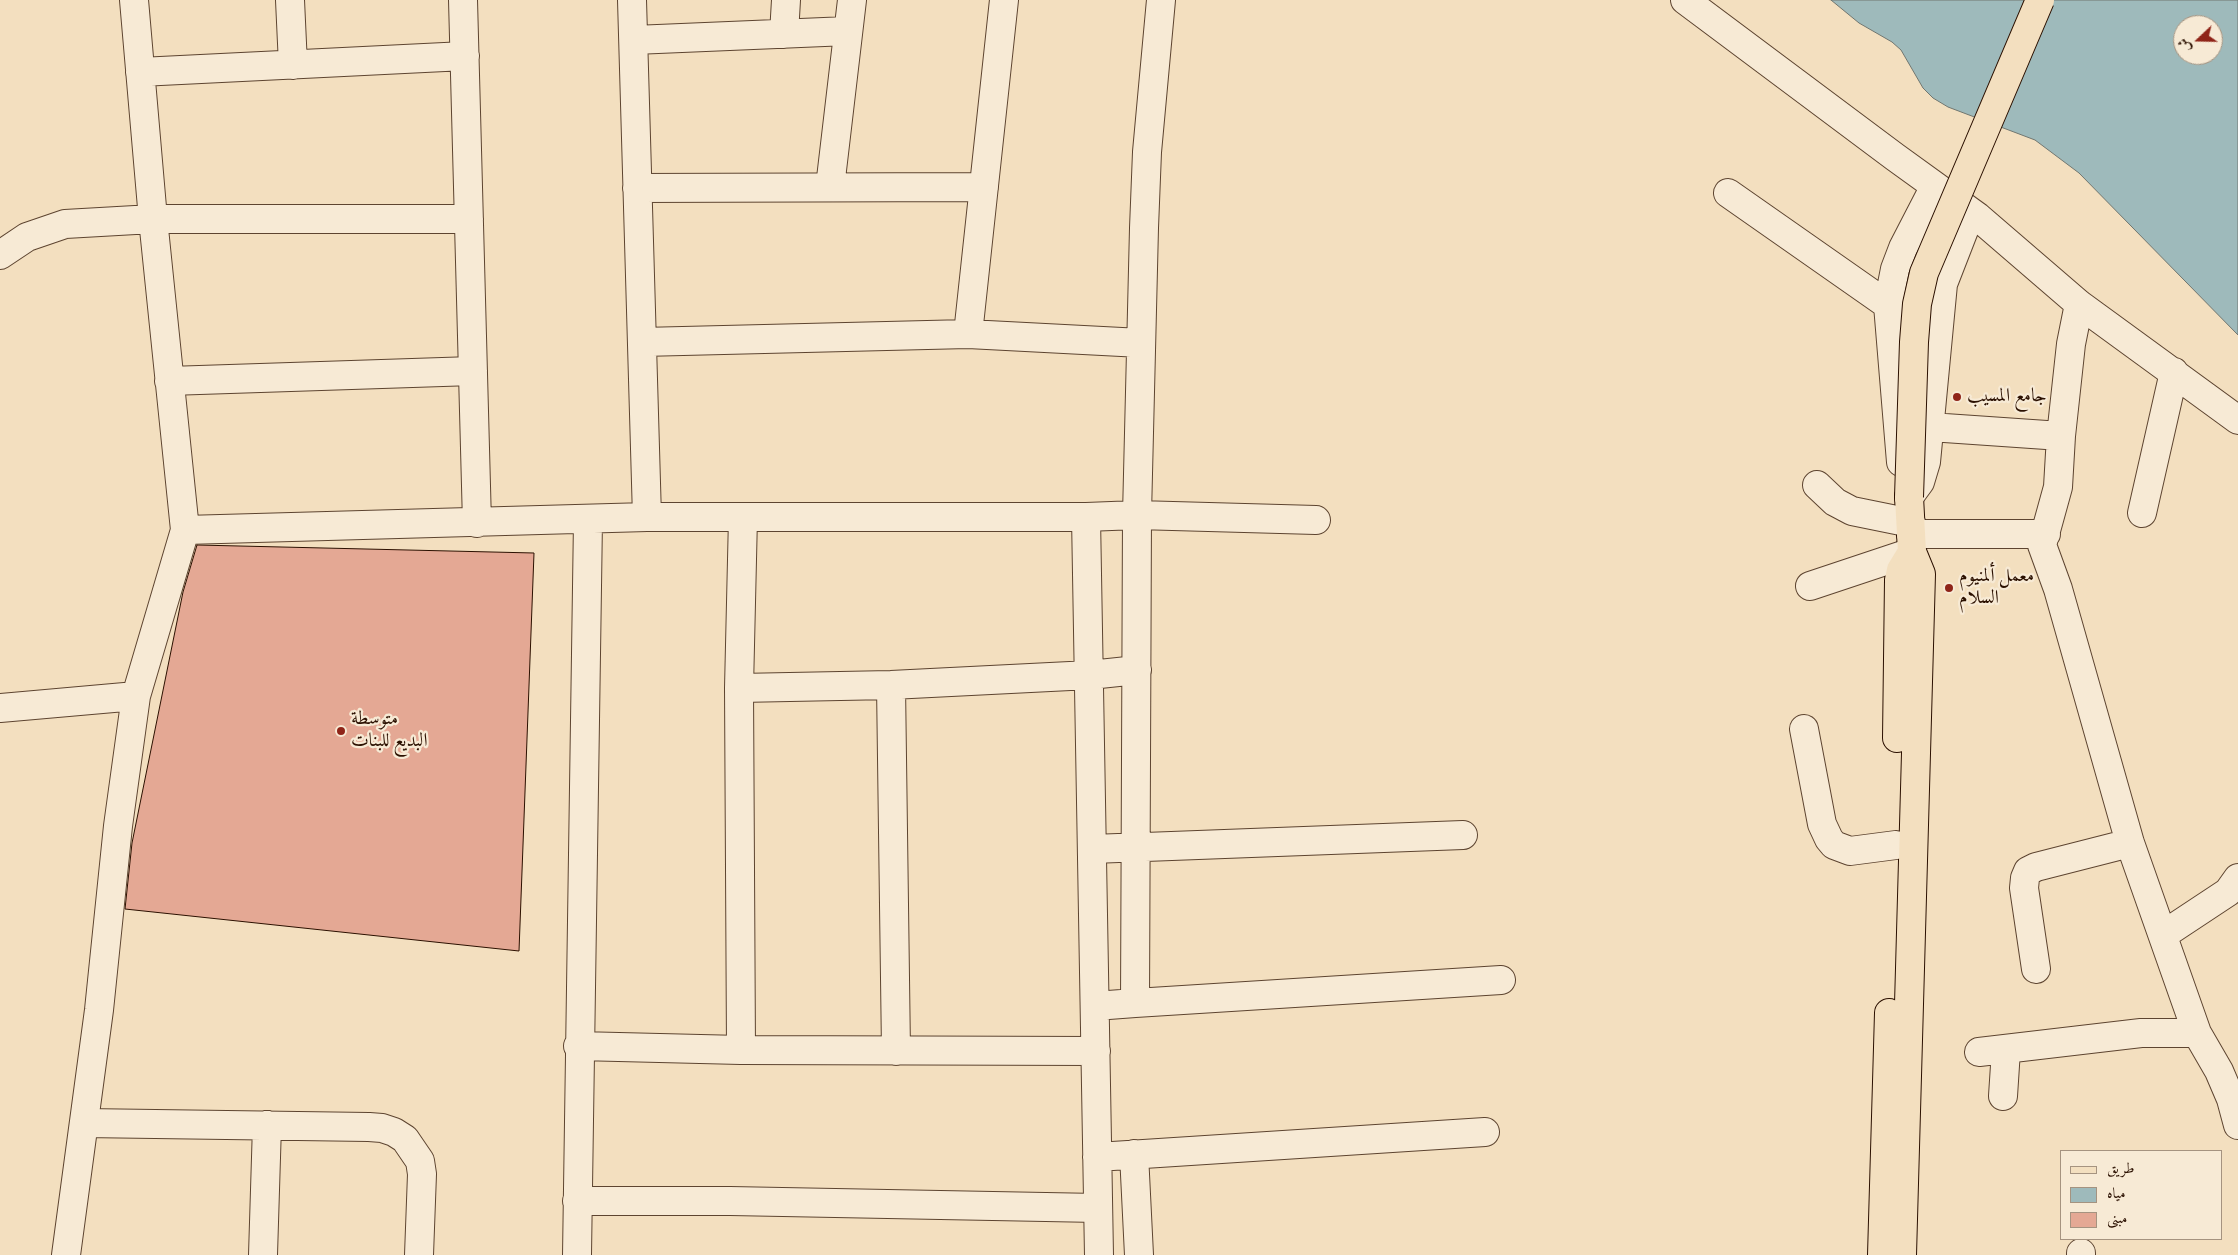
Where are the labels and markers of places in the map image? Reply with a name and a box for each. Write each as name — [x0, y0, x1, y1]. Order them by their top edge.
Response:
place label: جامع المسيب — [1967, 386, 2047, 408]
marker: جامع المسيب — [1951, 391, 1963, 403]
place label: معمل ألمنيوم السلام — [1959, 566, 2034, 610]
marker: معمل ألمنيوم السلام — [1943, 582, 1955, 594]
place label: متوسطة البديع للبنات — [351, 709, 428, 753]
marker: متوسطة البديع للبنات — [335, 725, 347, 737]

